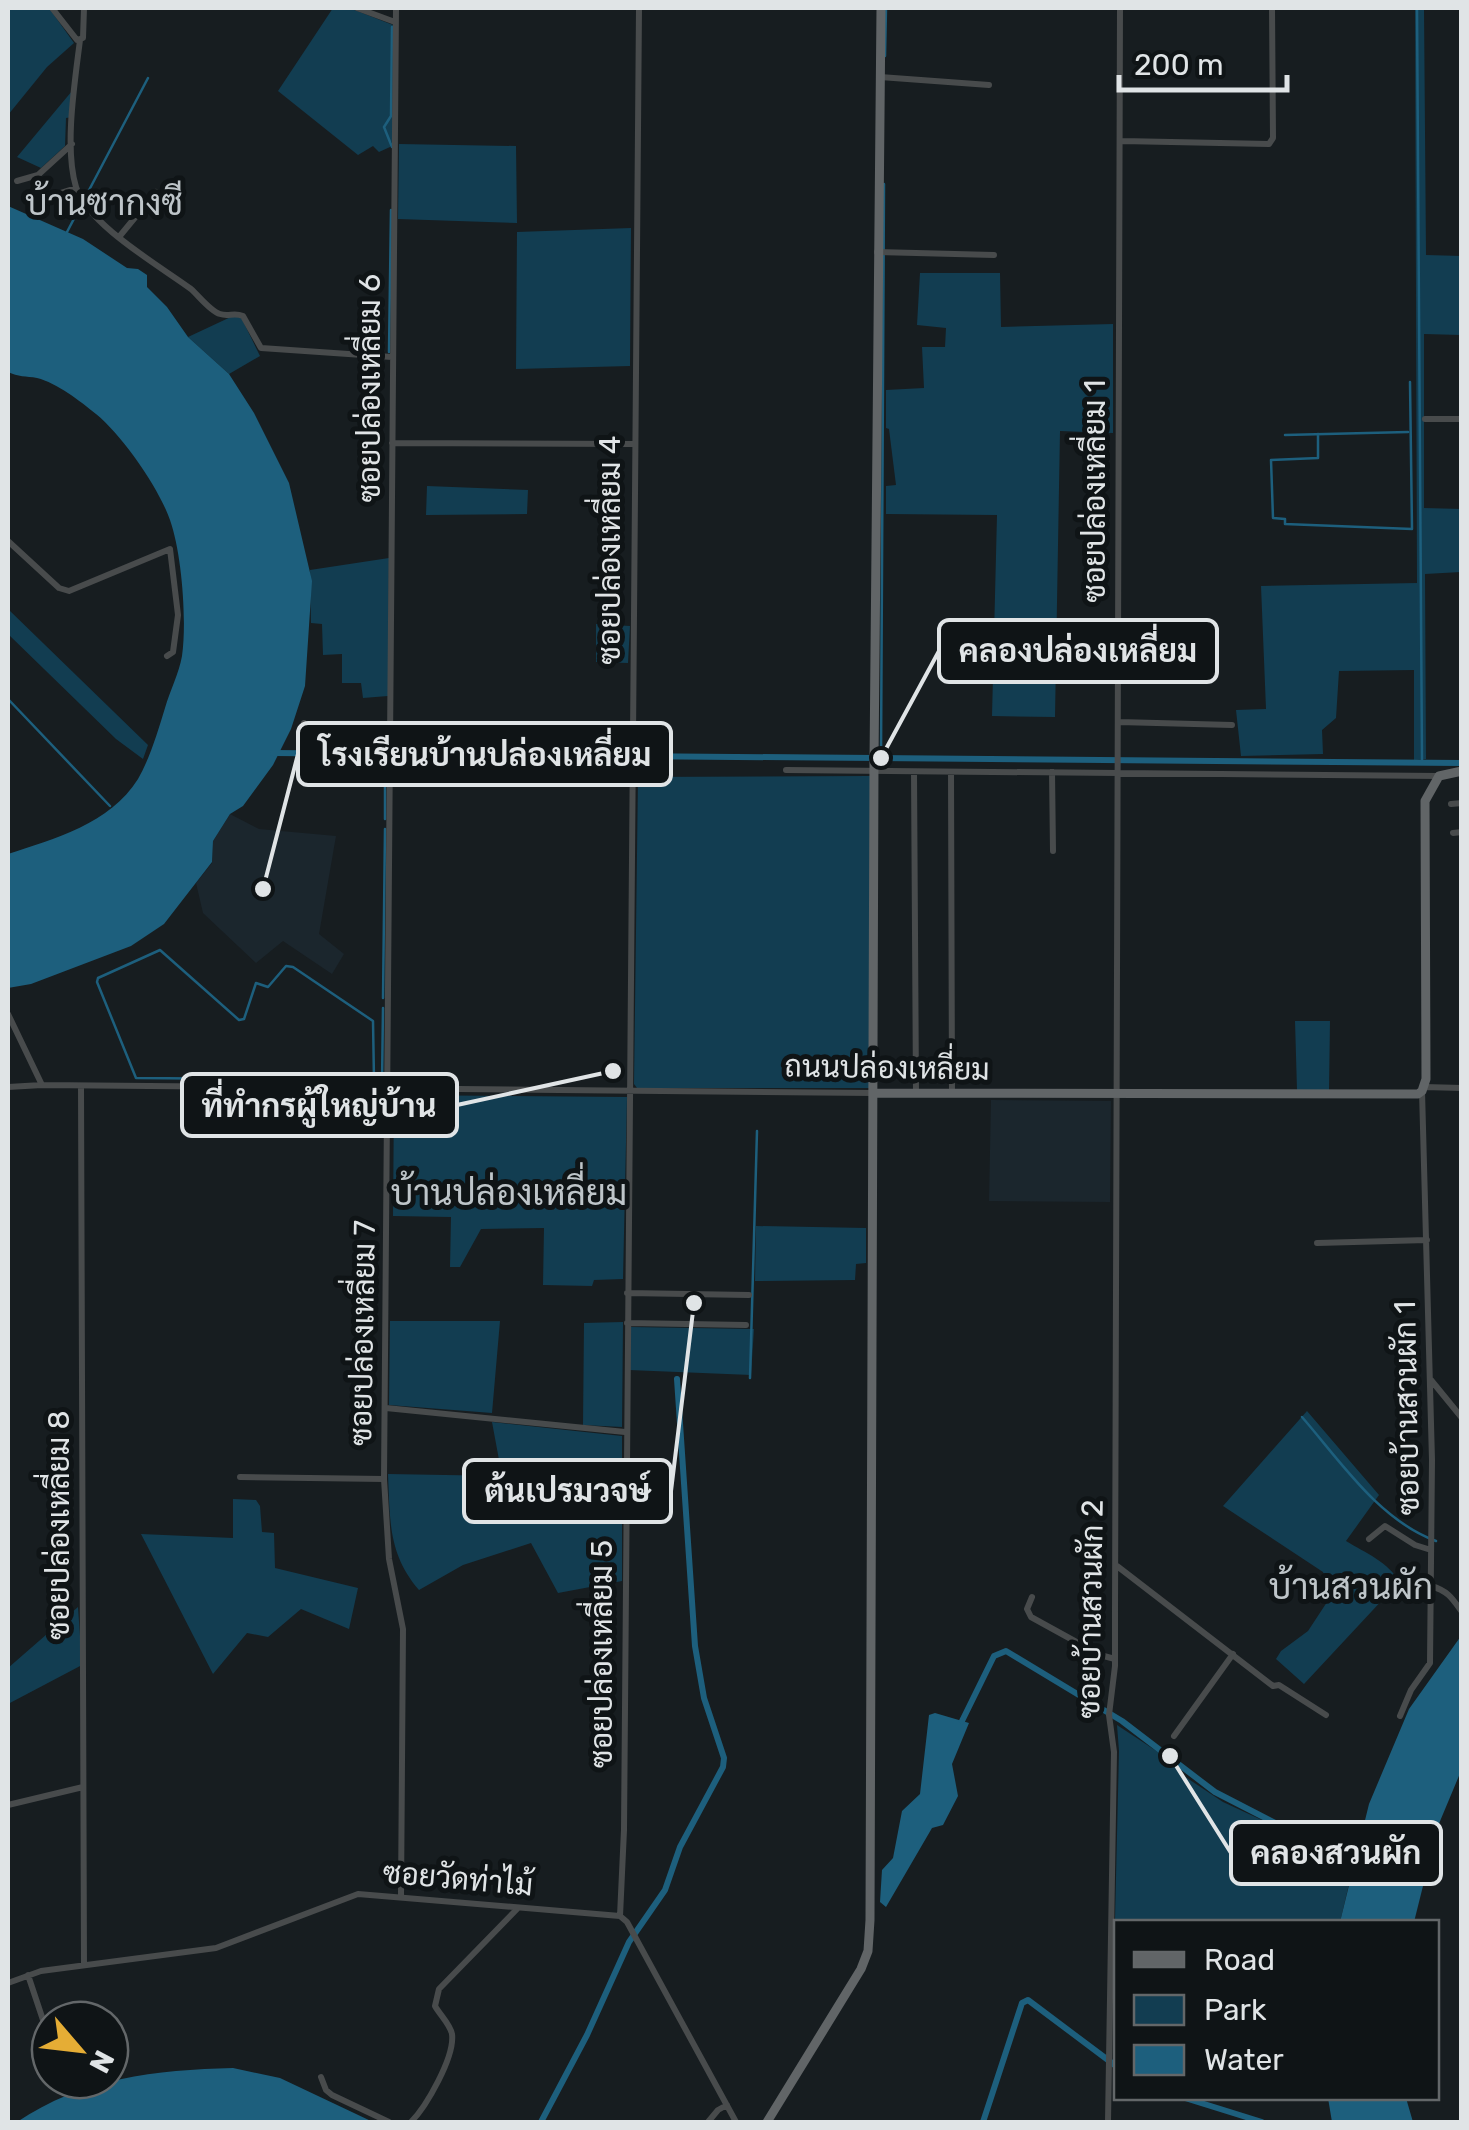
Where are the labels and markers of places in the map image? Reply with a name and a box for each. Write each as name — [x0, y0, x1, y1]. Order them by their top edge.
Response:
callout: คลองปล่องเหลี่ยม — [939, 620, 1217, 682]
callout: โรงเรียนบ้านปล่องเหลี่ยม — [298, 723, 671, 785]
callout: ที่ทำกรผู้ใหญ่บ้าน — [182, 1074, 457, 1136]
callout: ต้นเปรมวจษ์ — [464, 1460, 671, 1522]
callout: คลองสวนผัก — [1231, 1822, 1441, 1884]

